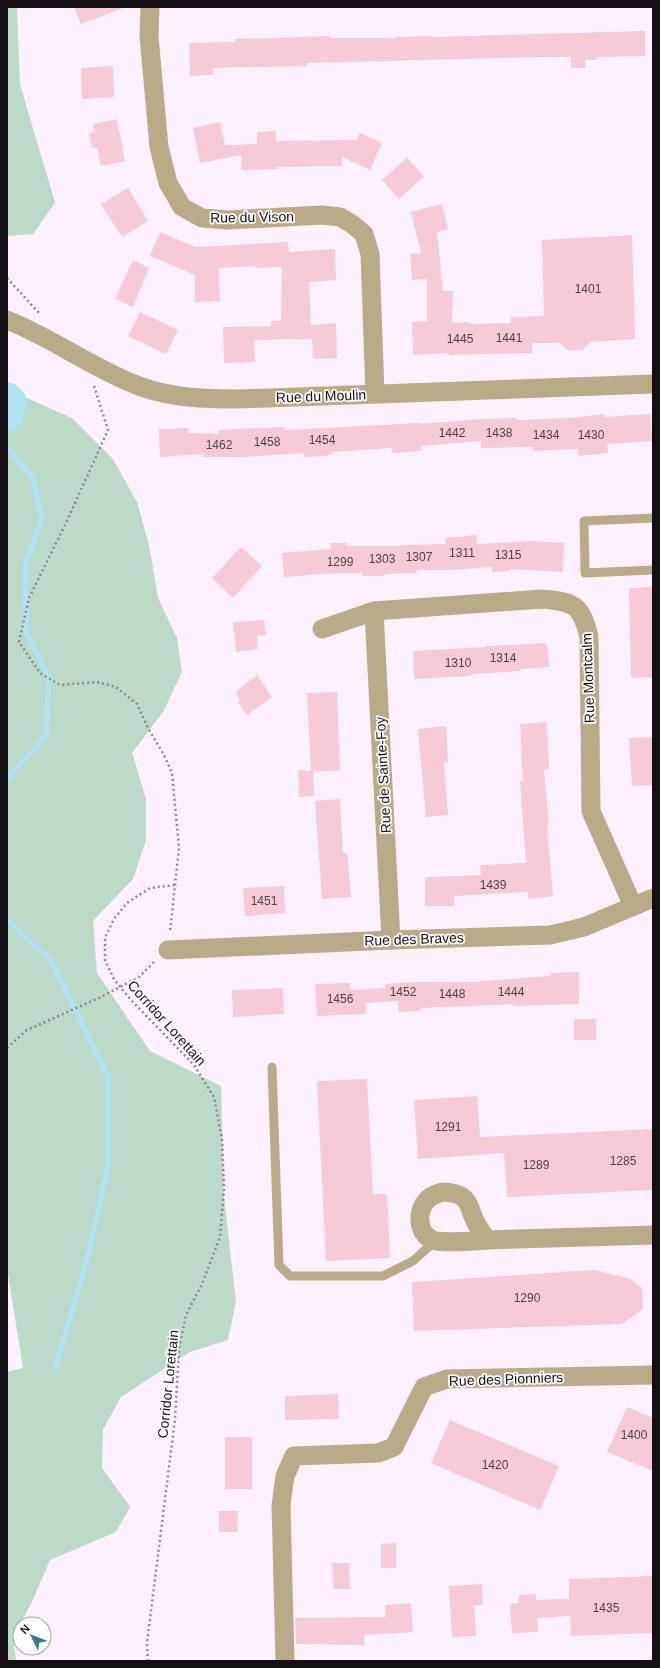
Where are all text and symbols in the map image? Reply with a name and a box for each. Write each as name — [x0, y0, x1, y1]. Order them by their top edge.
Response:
street label: Rue du Vison — [210, 208, 294, 226]
house number: 1401 — [575, 282, 602, 296]
house number: 1441 — [496, 331, 523, 345]
house number: 1445 — [447, 332, 474, 346]
street label: Rue du Moulin — [276, 386, 366, 406]
house number: 1442 — [439, 426, 466, 440]
house number: 1438 — [486, 426, 513, 440]
house number: 1434 — [533, 428, 560, 442]
house number: 1430 — [578, 428, 605, 442]
house number: 1454 — [309, 433, 336, 447]
house number: 1458 — [254, 435, 281, 449]
house number: 1462 — [206, 438, 233, 452]
house number: 1311 — [449, 546, 475, 560]
house number: 1315 — [495, 548, 522, 562]
house number: 1307 — [406, 550, 433, 564]
house number: 1303 — [369, 552, 396, 566]
house number: 1299 — [327, 555, 354, 569]
street label: Rue Montcalm — [578, 633, 598, 723]
house number: 1314 — [490, 651, 517, 665]
house number: 1310 — [445, 656, 472, 670]
street label: Rue de Sainte-Foy — [372, 716, 394, 834]
house number: 1439 — [480, 878, 507, 892]
house number: 1451 — [251, 894, 278, 908]
street label: Rue des Braves — [364, 929, 464, 949]
street label: Corridor Lorettain — [125, 977, 209, 1069]
house number: 1452 — [390, 985, 417, 999]
house number: 1444 — [498, 985, 525, 999]
house number: 1448 — [439, 987, 466, 1001]
house number: 1456 — [327, 992, 354, 1006]
house number: 1291 — [435, 1120, 462, 1134]
house number: 1285 — [610, 1154, 637, 1168]
house number: 1289 — [523, 1158, 550, 1172]
house number: 1290 — [514, 1291, 541, 1305]
street label: Corridor Lorettain — [154, 1329, 182, 1439]
street label: Rue des Pionniers — [449, 1369, 563, 1389]
house number: 1400 — [621, 1428, 648, 1442]
house number: 1420 — [482, 1458, 509, 1472]
house number: 1435 — [593, 1601, 620, 1615]
north arrow — [12, 1616, 52, 1656]
text: N — [18, 1622, 32, 1636]

